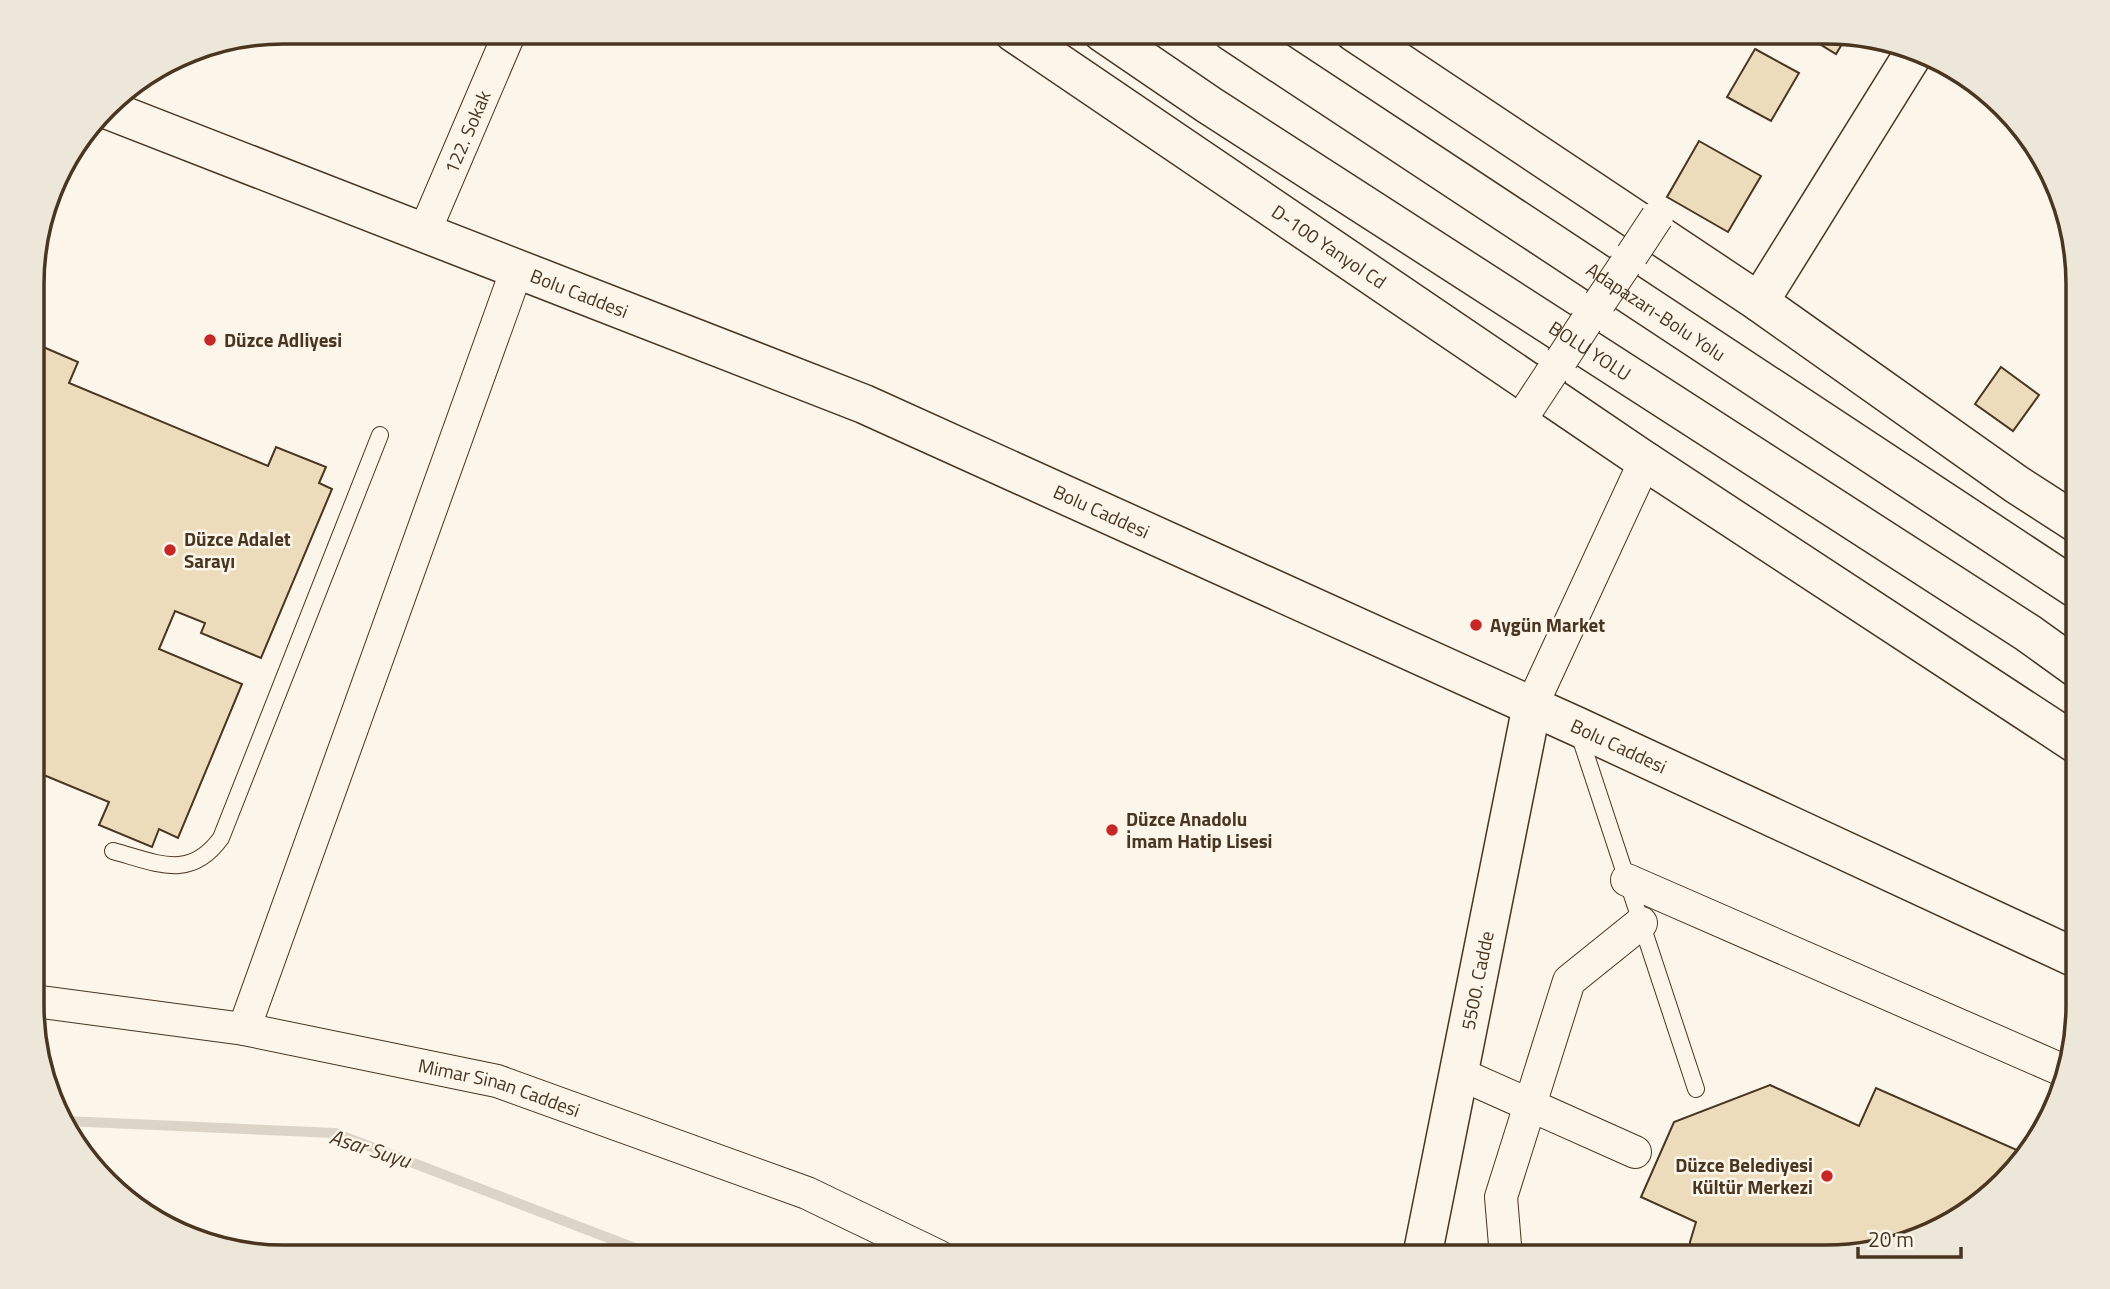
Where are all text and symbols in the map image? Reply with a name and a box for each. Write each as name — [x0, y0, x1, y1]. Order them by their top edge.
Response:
street label: 122. Sokak — [436, 85, 498, 178]
street label: D-100 Yanyol Cd — [1266, 197, 1393, 296]
street label: Adapazarı-Bolu Yolu — [1581, 255, 1732, 368]
street label: Bolu Caddesi — [526, 261, 633, 325]
street label: BOLU YOLU — [1544, 313, 1637, 388]
place label: Düzce Adliyesi — [224, 325, 342, 354]
marker: Düzce Adliyesi — [202, 332, 218, 348]
street label: Bolu Caddesi — [1049, 476, 1155, 545]
place label: Düzce Adalet Sarayı — [184, 524, 291, 575]
marker: Düzce Adalet Sarayı — [162, 542, 178, 558]
place label: Aygün Market — [1490, 610, 1605, 639]
marker: Aygün Market — [1468, 617, 1484, 633]
street label: Bolu Caddesi — [1566, 711, 1672, 780]
place label: Düzce Anadolu İmam Hatip Lisesi — [1126, 804, 1273, 855]
marker: Düzce Anadolu İmam Hatip Lisesi — [1104, 822, 1120, 838]
street label: 5500. Cadde — [1453, 928, 1501, 1032]
street label: Mimar Sinan Caddesi — [416, 1050, 585, 1124]
water label: Asar Suyu — [326, 1120, 416, 1177]
place label: Düzce Belediyesi Kültür Merkezi — [1675, 1150, 1813, 1201]
marker: Düzce Belediyesi Kültür Merkezi — [1819, 1168, 1835, 1184]
scale bar — [1858, 1216, 1961, 1260]
text: 20 m — [1868, 1223, 1914, 1255]

